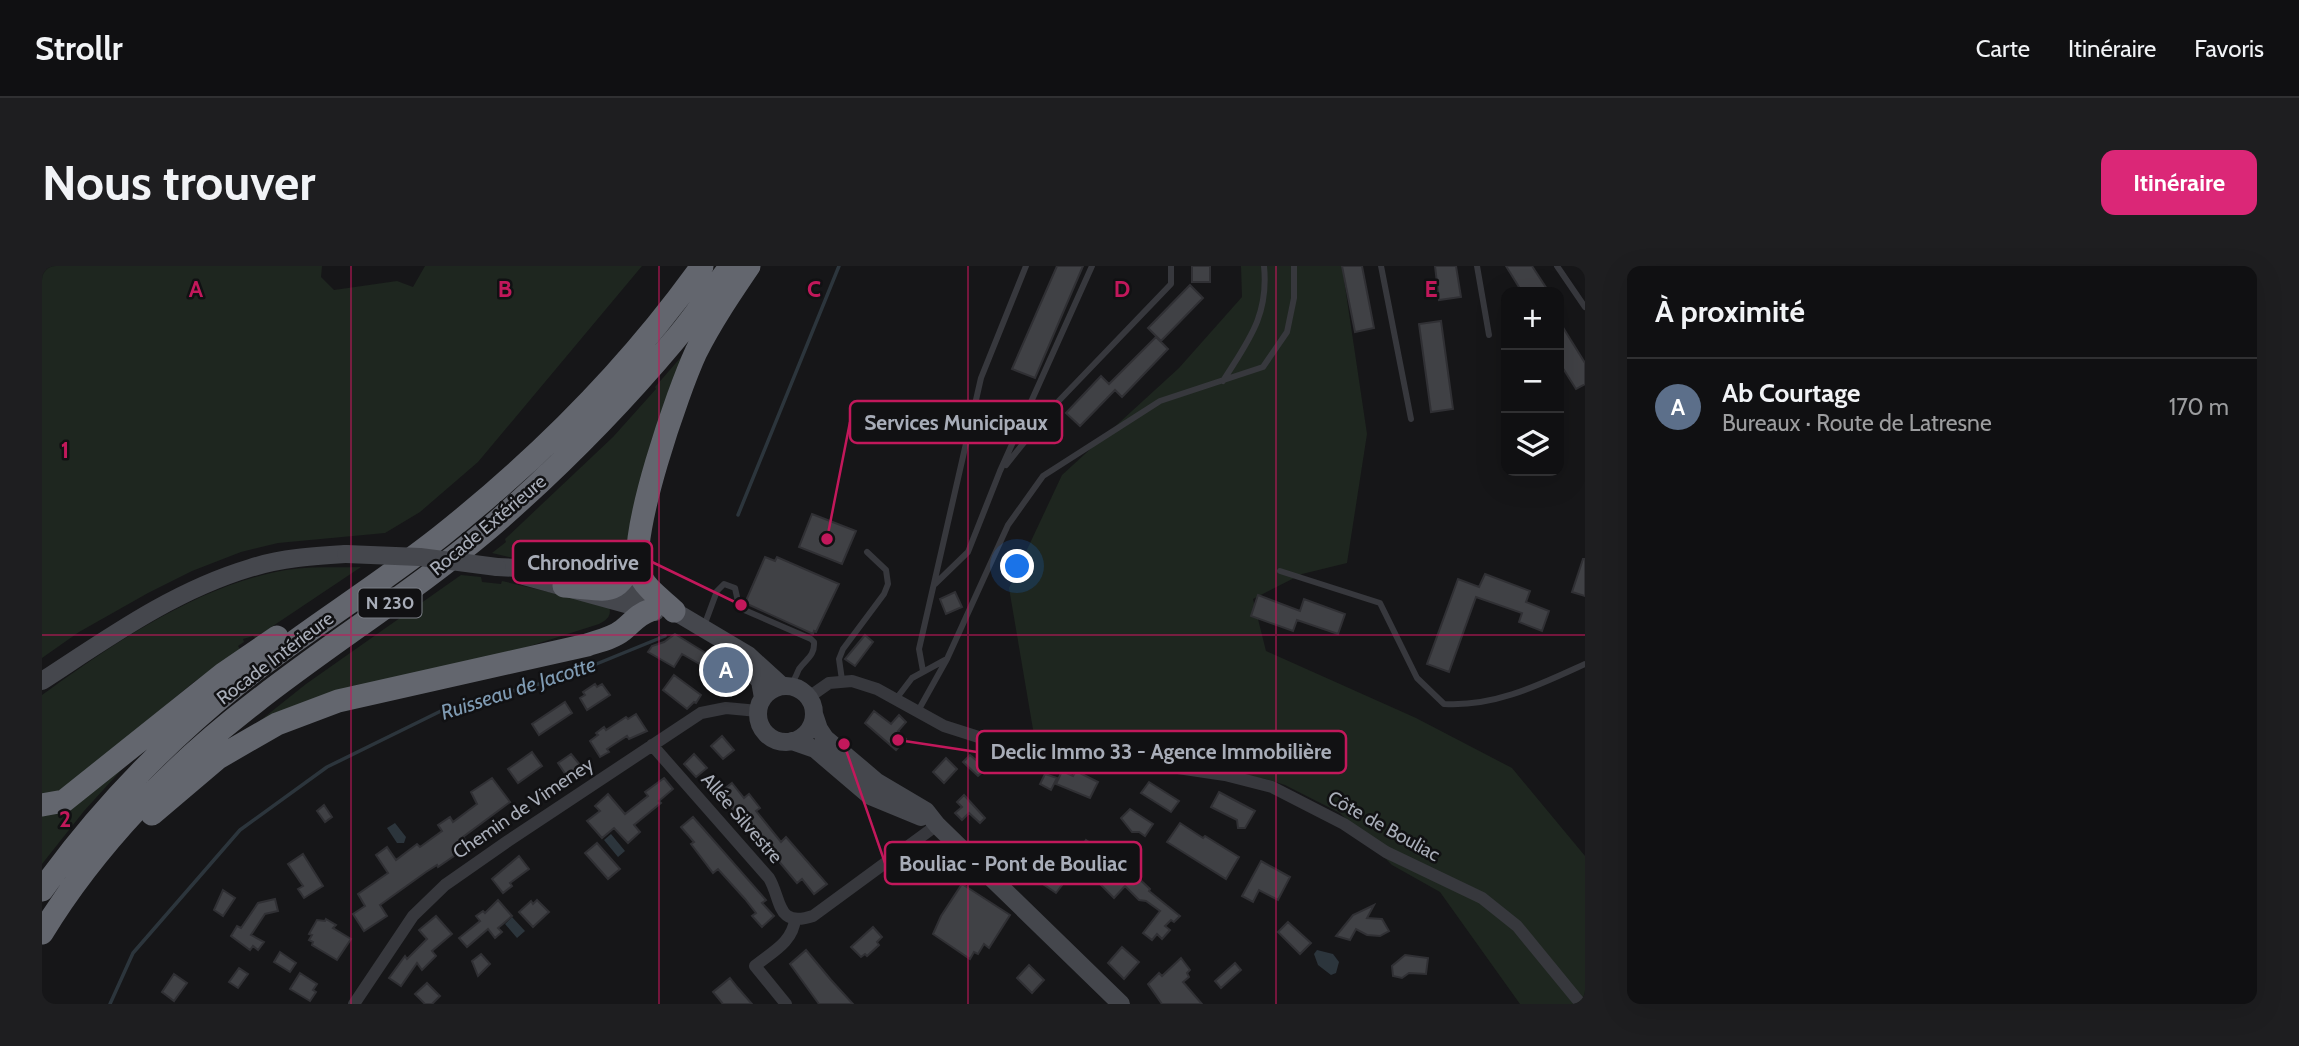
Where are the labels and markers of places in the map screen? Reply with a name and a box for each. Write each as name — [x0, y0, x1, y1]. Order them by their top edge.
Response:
callout: Services Municipaux — [850, 401, 1062, 443]
callout: Chronodrive — [513, 541, 652, 583]
pin: A — [703, 644, 749, 696]
callout: Declic Immo 33 - Agence Immobilière — [977, 731, 1346, 773]
callout: Bouliac - Pont de Bouliac — [885, 842, 1141, 884]

